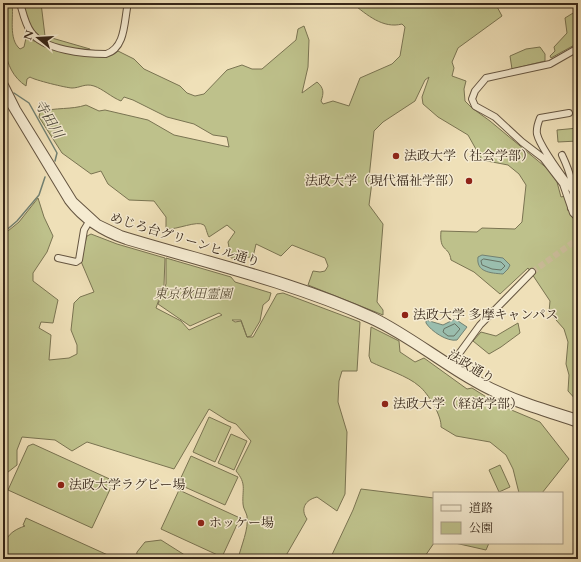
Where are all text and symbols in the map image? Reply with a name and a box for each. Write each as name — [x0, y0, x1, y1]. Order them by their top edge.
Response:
north arrow — [18, 18, 58, 58]
text: N — [20, 28, 38, 42]
water label: 寺田川 — [30, 96, 69, 144]
place label: 法政大学（社会学部） — [404, 147, 534, 165]
marker: 法政大学（社会学部） — [391, 151, 401, 161]
place label: 法政大学（現代福祉学部） — [305, 172, 461, 190]
marker: 法政大学（現代福祉学部） — [464, 176, 474, 186]
street label: めじろ台グリーンヒル通り — [108, 209, 262, 271]
park label: 東京秋田霊園 — [154, 285, 234, 303]
place label: 法政大学 多摩キャンパス — [413, 306, 559, 324]
marker: 法政大学 多摩キャンパス — [400, 310, 410, 320]
street label: 法政通り — [444, 346, 498, 388]
place label: 法政大学（経済学部） — [393, 395, 523, 413]
marker: 法政大学（経済学部） — [380, 399, 390, 409]
place label: 法政大学ラグビー場 — [69, 476, 185, 494]
marker: 法政大学ラグビー場 — [56, 480, 66, 490]
legend — [433, 492, 563, 544]
text: 道路 — [469, 500, 493, 516]
place label: ホッケー場 — [209, 514, 274, 532]
marker: ホッケー場 — [196, 518, 206, 528]
text: 公園 — [469, 520, 493, 536]

